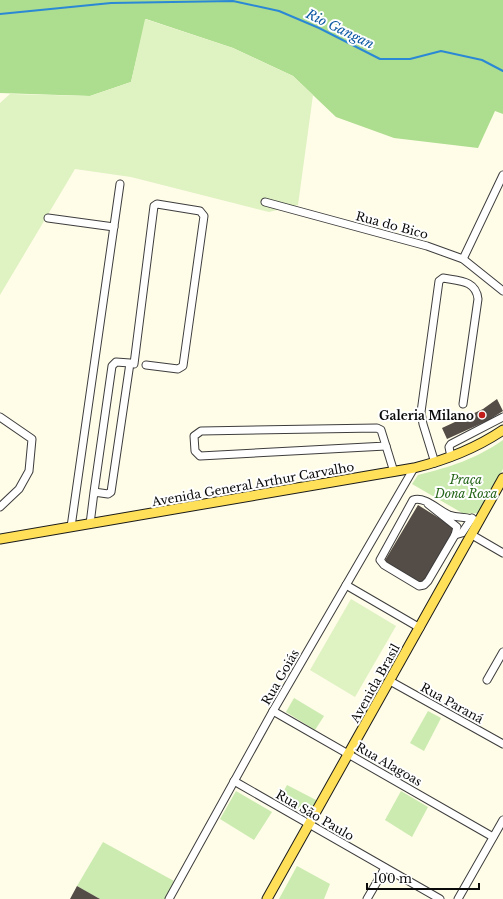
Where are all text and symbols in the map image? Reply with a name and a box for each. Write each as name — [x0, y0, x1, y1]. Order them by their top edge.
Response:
water label: Rio Gangan — [302, 5, 377, 53]
street label: Rua do Bico — [354, 208, 430, 242]
place label: Galeria Milano — [379, 408, 474, 423]
marker: Galeria Milano — [477, 410, 487, 420]
street label: Avenida General Arthur Carvalho — [150, 459, 355, 509]
park label: Praça Dona Roxa — [434, 472, 497, 501]
street label: Avenida Brasil — [347, 641, 403, 726]
street label: Rua Goiás — [258, 646, 302, 708]
street label: Rua Paraná — [418, 680, 486, 727]
street label: Rua Alagoas — [353, 739, 425, 789]
street label: Rua São Paulo — [273, 787, 357, 843]
scale bar — [367, 865, 479, 891]
text: 100 m — [373, 871, 412, 886]

